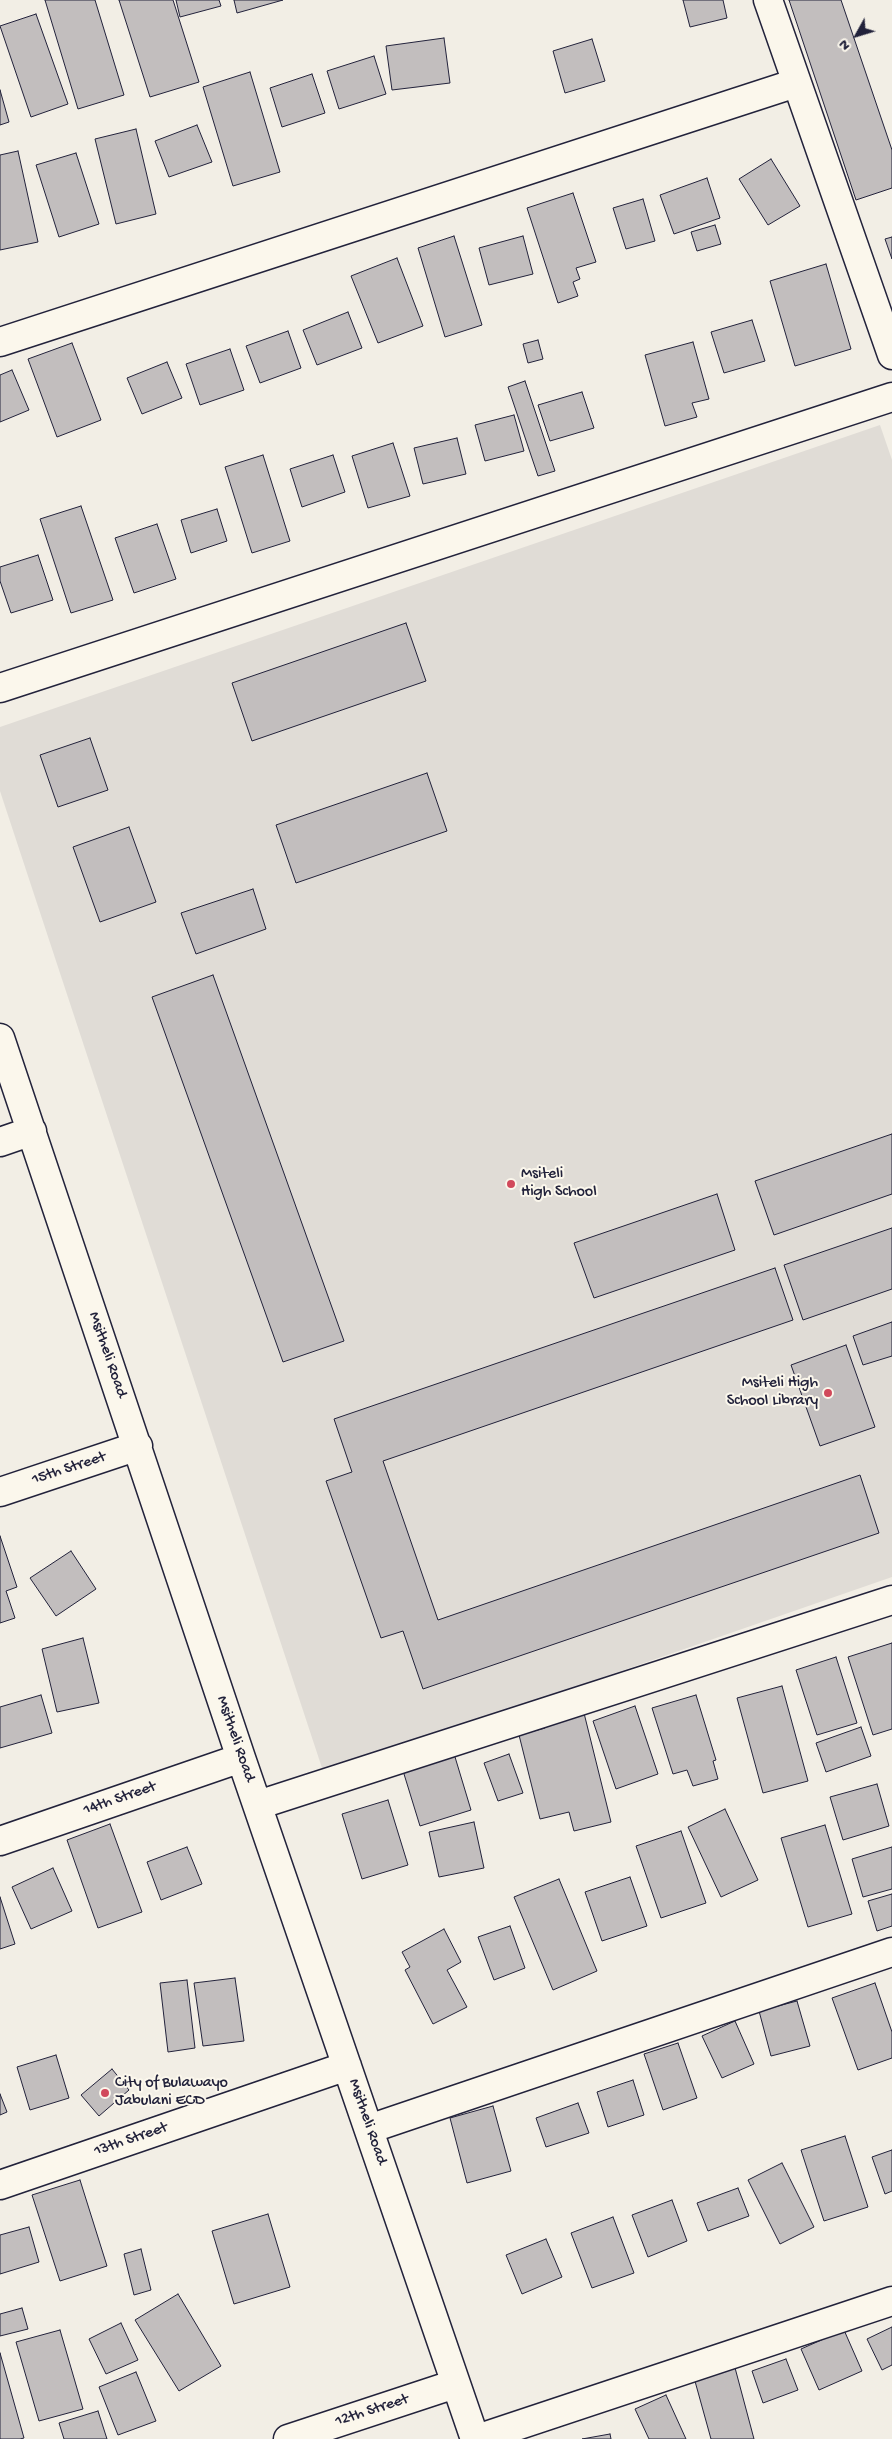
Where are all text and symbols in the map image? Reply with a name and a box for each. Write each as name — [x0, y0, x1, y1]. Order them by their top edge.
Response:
north arrow — [832, 10, 882, 60]
text: N — [835, 36, 854, 54]
place label: Msiteli High School — [521, 1165, 597, 1203]
marker: Msiteli High School — [505, 1178, 517, 1190]
street label: Msitheli Road — [83, 1310, 131, 1400]
place label: Msiteli High School Library — [727, 1374, 818, 1412]
marker: Msiteli High School Library — [822, 1387, 834, 1399]
street label: 15th Street — [30, 1448, 108, 1490]
street label: Msitheli Road — [211, 1694, 259, 1784]
street label: 14th Street — [81, 1778, 159, 1820]
place label: City of Bulawayo Jabulani ECD — [115, 2074, 228, 2112]
street label: Msitheli Road — [343, 2077, 391, 2167]
marker: City of Bulawayo Jabulani ECD — [99, 2087, 111, 2099]
street label: 13th Street — [92, 2118, 170, 2162]
street label: 12th Street — [333, 2390, 411, 2432]

